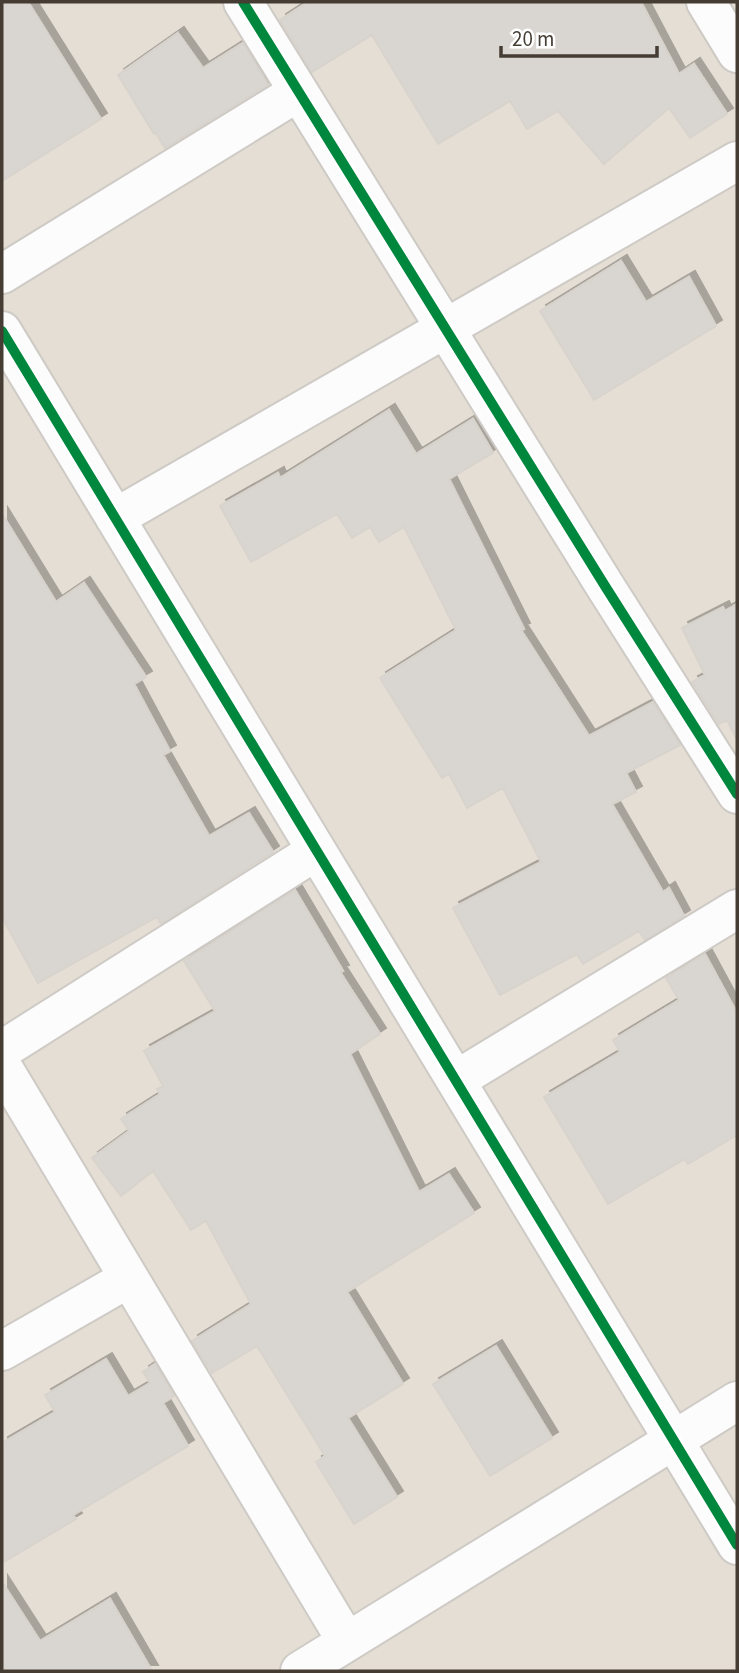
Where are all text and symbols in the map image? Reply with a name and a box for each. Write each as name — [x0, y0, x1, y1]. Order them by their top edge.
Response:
scale bar — [501, 14, 657, 58]
text: 20 m — [512, 24, 554, 54]

